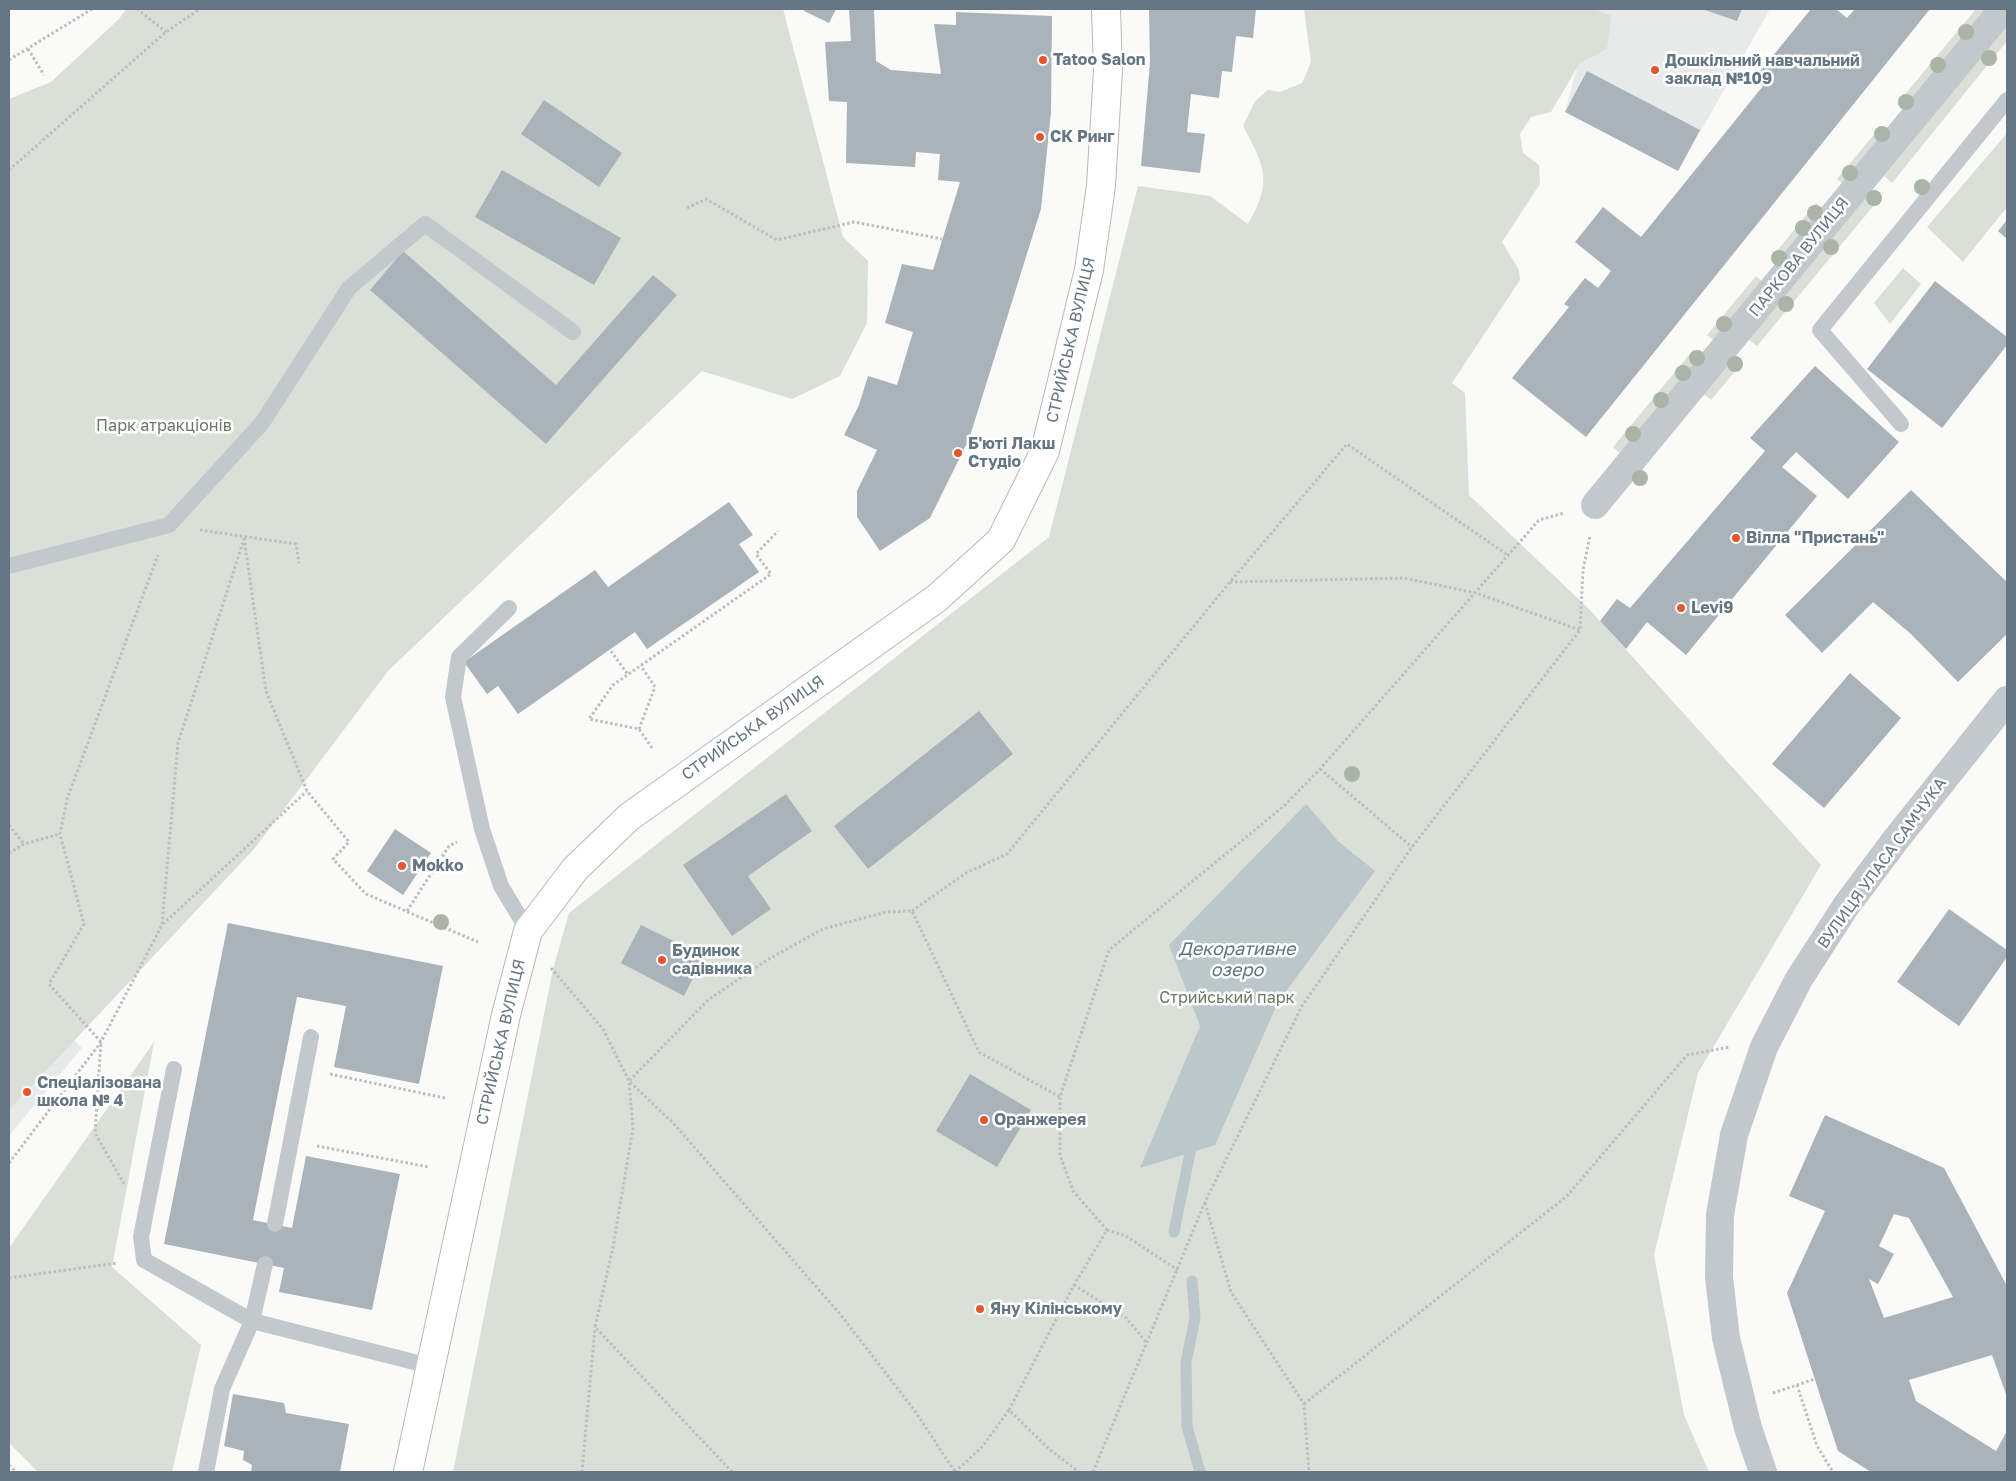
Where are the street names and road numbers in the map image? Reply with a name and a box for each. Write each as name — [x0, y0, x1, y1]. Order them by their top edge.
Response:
street label: ПАРКОВА ВУЛИЦЯ — [1745, 194, 1853, 320]
street label: СТРИЙСЬКА ВУЛИЦЯ — [1043, 255, 1099, 425]
street label: СТРИЙСЬКА ВУЛИЦЯ — [678, 671, 828, 785]
street label: ВУЛИЦЯ УЛАСА САМЧУКА — [1814, 774, 1950, 952]
street label: СТРИЙСЬКА ВУЛИЦЯ — [473, 957, 529, 1127]

